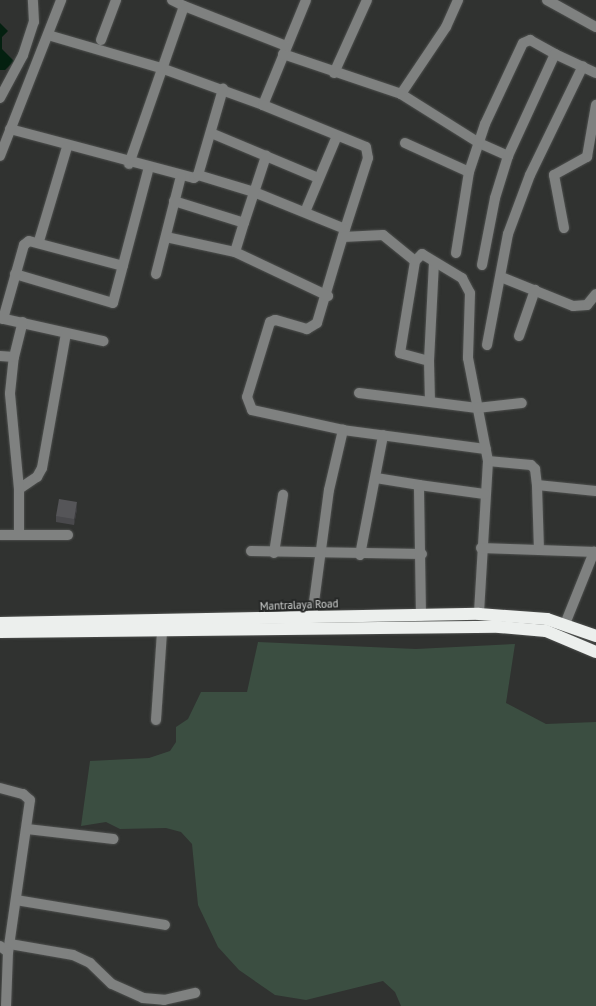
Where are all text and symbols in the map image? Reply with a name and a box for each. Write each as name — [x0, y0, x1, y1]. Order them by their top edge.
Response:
street label: Mantralaya Road — [260, 597, 338, 613]

